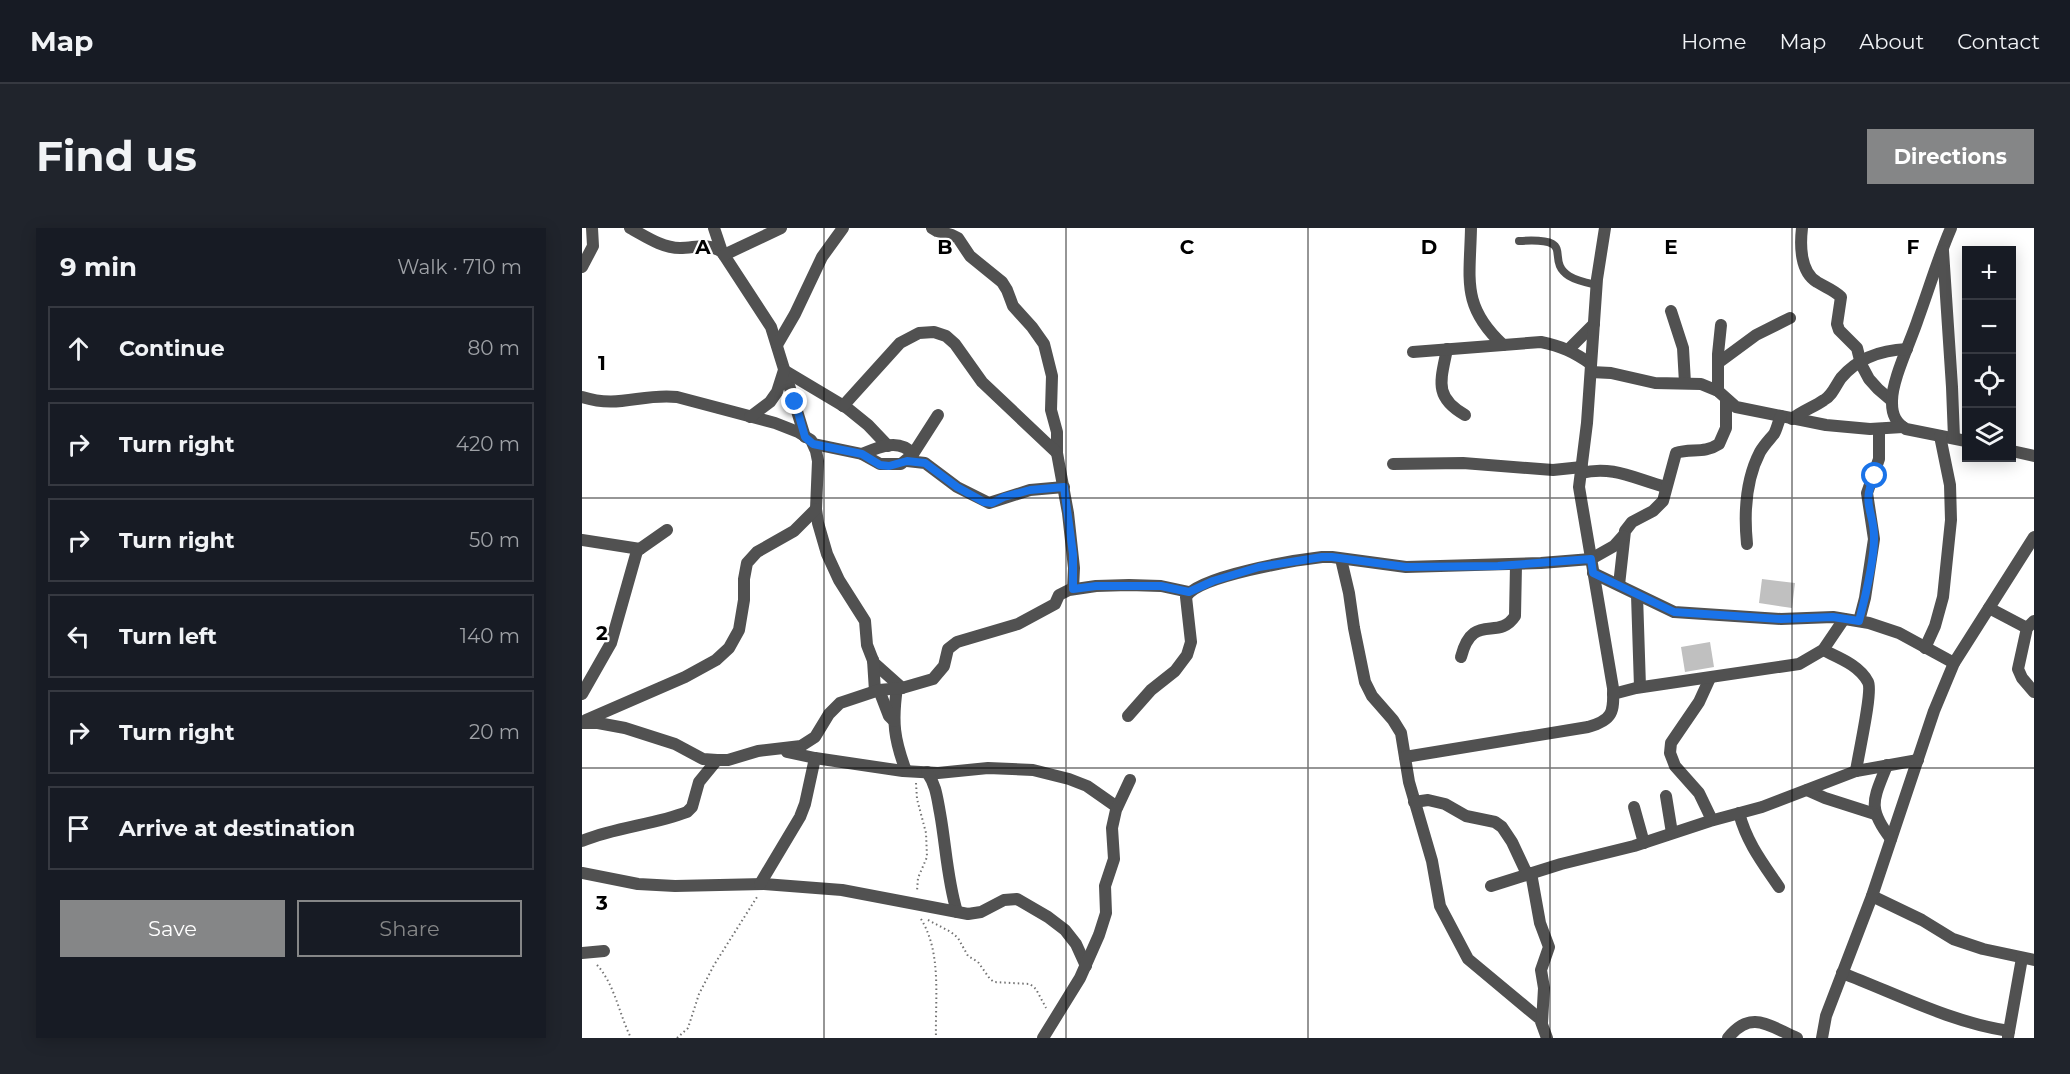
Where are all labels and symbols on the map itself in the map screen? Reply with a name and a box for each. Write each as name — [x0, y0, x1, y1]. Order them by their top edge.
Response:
text: A — [694, 235, 711, 259]
text: B — [937, 235, 953, 259]
text: C — [1180, 235, 1195, 259]
text: D — [1421, 235, 1437, 259]
text: E — [1664, 235, 1678, 259]
text: F — [1907, 235, 1920, 259]
text: 1 — [598, 351, 606, 375]
route end — [781, 388, 807, 414]
route start — [1861, 462, 1887, 488]
text: 2 — [596, 621, 608, 645]
text: 3 — [595, 891, 608, 915]

